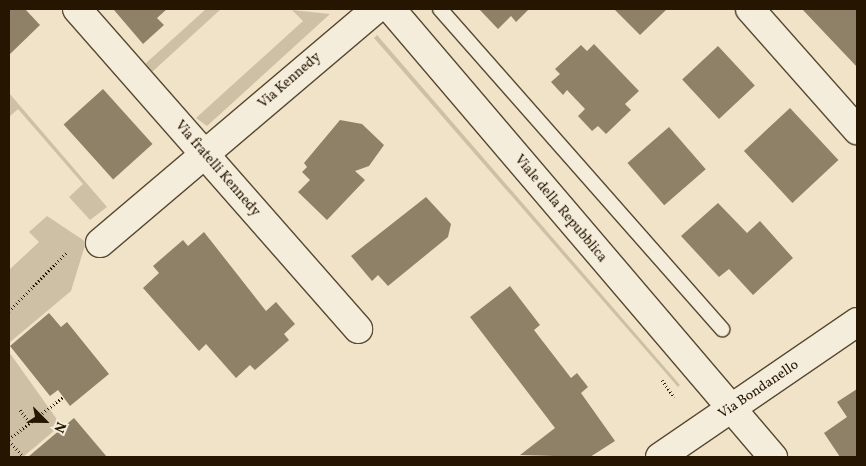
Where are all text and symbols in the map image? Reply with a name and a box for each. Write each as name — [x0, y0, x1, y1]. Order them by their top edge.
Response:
street label: Via Kennedy — [255, 49, 325, 113]
street label: Via fratelli Kennedy — [171, 118, 263, 220]
street label: Viale della Repubblica — [510, 152, 610, 266]
street label: Via Bondanello — [716, 357, 802, 423]
north arrow — [20, 396, 70, 446]
text: N — [49, 419, 70, 435]

